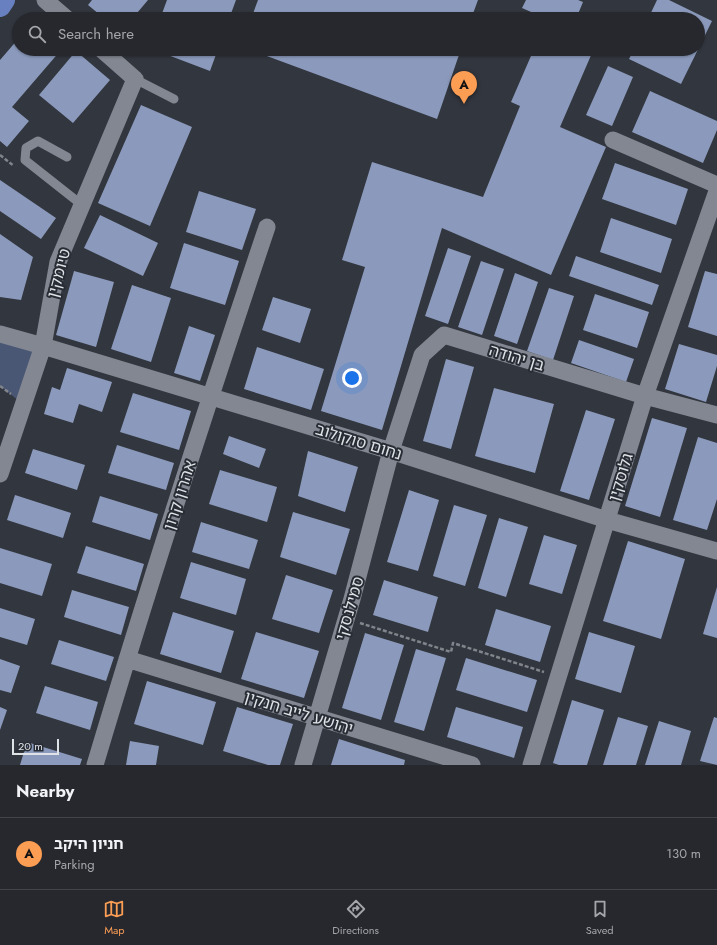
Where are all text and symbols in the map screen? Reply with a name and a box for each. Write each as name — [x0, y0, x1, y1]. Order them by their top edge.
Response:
search box — [12, 12, 705, 56]
icon: search — [26, 23, 48, 45]
text: Search here — [58, 23, 134, 45]
pin: A — [451, 71, 477, 104]
street label: טיומקין — [41, 246, 76, 300]
street label: בן יהודה — [486, 338, 547, 377]
your location — [342, 368, 362, 388]
street label: נחום סוקולוב — [313, 417, 405, 466]
street label: גלוסקין — [602, 450, 639, 504]
street label: אהרון קרון — [157, 457, 202, 533]
street label: סמילנסקי — [329, 574, 369, 643]
street label: יהושע לייב חנקין — [242, 685, 356, 740]
scale bar — [12, 737, 59, 756]
text: 20 m — [18, 738, 43, 754]
text: Nearby — [16, 779, 74, 803]
text: חניון היקב — [54, 833, 124, 855]
text: A — [24, 844, 34, 863]
text: 130 m — [666, 844, 701, 863]
text: Parking — [54, 855, 95, 874]
tab: Map — [103, 898, 125, 938]
tab: Directions — [332, 898, 379, 938]
tab: Saved — [586, 898, 614, 938]

